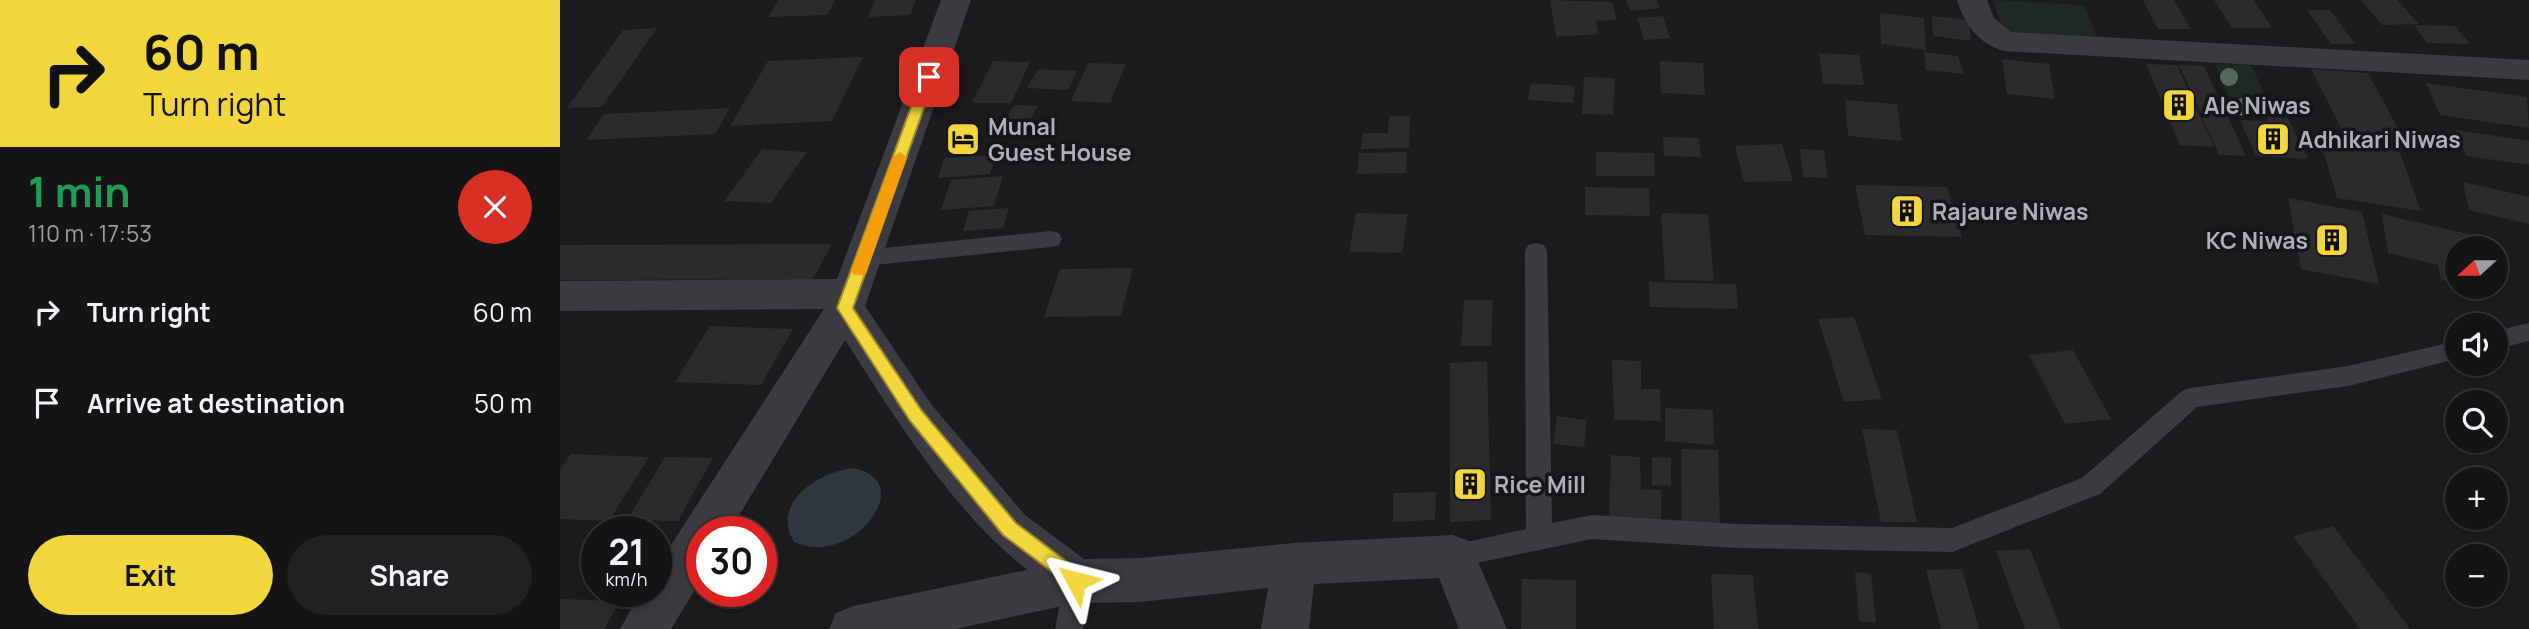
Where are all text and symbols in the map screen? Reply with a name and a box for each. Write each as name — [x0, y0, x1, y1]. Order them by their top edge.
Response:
text: 60 m — [143, 18, 260, 85]
icon: right — [28, 28, 119, 119]
pin — [899, 47, 959, 107]
icon: arrive — [910, 58, 948, 96]
text: Turn right — [143, 82, 286, 126]
building icon: Ale Niwas — [2160, 86, 2198, 124]
place label: Ale Niwas — [2204, 89, 2311, 121]
place label: Munal Guest House — [988, 110, 1132, 168]
hotel icon: Munal Guest House — [944, 120, 982, 158]
building icon: Adhikari Niwas — [2254, 120, 2292, 158]
place label: Adhikari Niwas — [2298, 123, 2461, 155]
text: 1 min — [28, 162, 131, 220]
button: close — [458, 170, 532, 244]
building icon: Rajaure Niwas — [1888, 192, 1926, 230]
place label: Rajaure Niwas — [1932, 195, 2089, 227]
text: 110 m · 17:53 — [28, 217, 152, 249]
building icon: KC Niwas — [2313, 221, 2351, 259]
place label: KC Niwas — [2206, 224, 2308, 256]
north arrow — [2445, 236, 2508, 299]
map controls — [2445, 236, 2508, 607]
icon: right — [28, 293, 66, 331]
text: Turn right — [87, 294, 211, 330]
text: 60 m — [473, 294, 532, 330]
button: sound — [2445, 313, 2508, 376]
icon: arrive — [28, 384, 66, 422]
text: Arrive at destination — [87, 385, 345, 421]
text: 50 m — [474, 385, 532, 421]
button: search — [2445, 390, 2508, 453]
building icon: Rice Mill — [1451, 465, 1489, 503]
button: + — [2445, 467, 2508, 530]
place label: Rice Mill — [1494, 468, 1586, 500]
speed limit sign: 30 — [686, 516, 777, 607]
text: 21 — [608, 528, 645, 576]
button: Exit — [28, 535, 273, 615]
button: Share — [287, 535, 532, 615]
position arrow — [1039, 544, 1113, 618]
button: − — [2445, 544, 2508, 607]
text: km/h — [606, 567, 647, 591]

